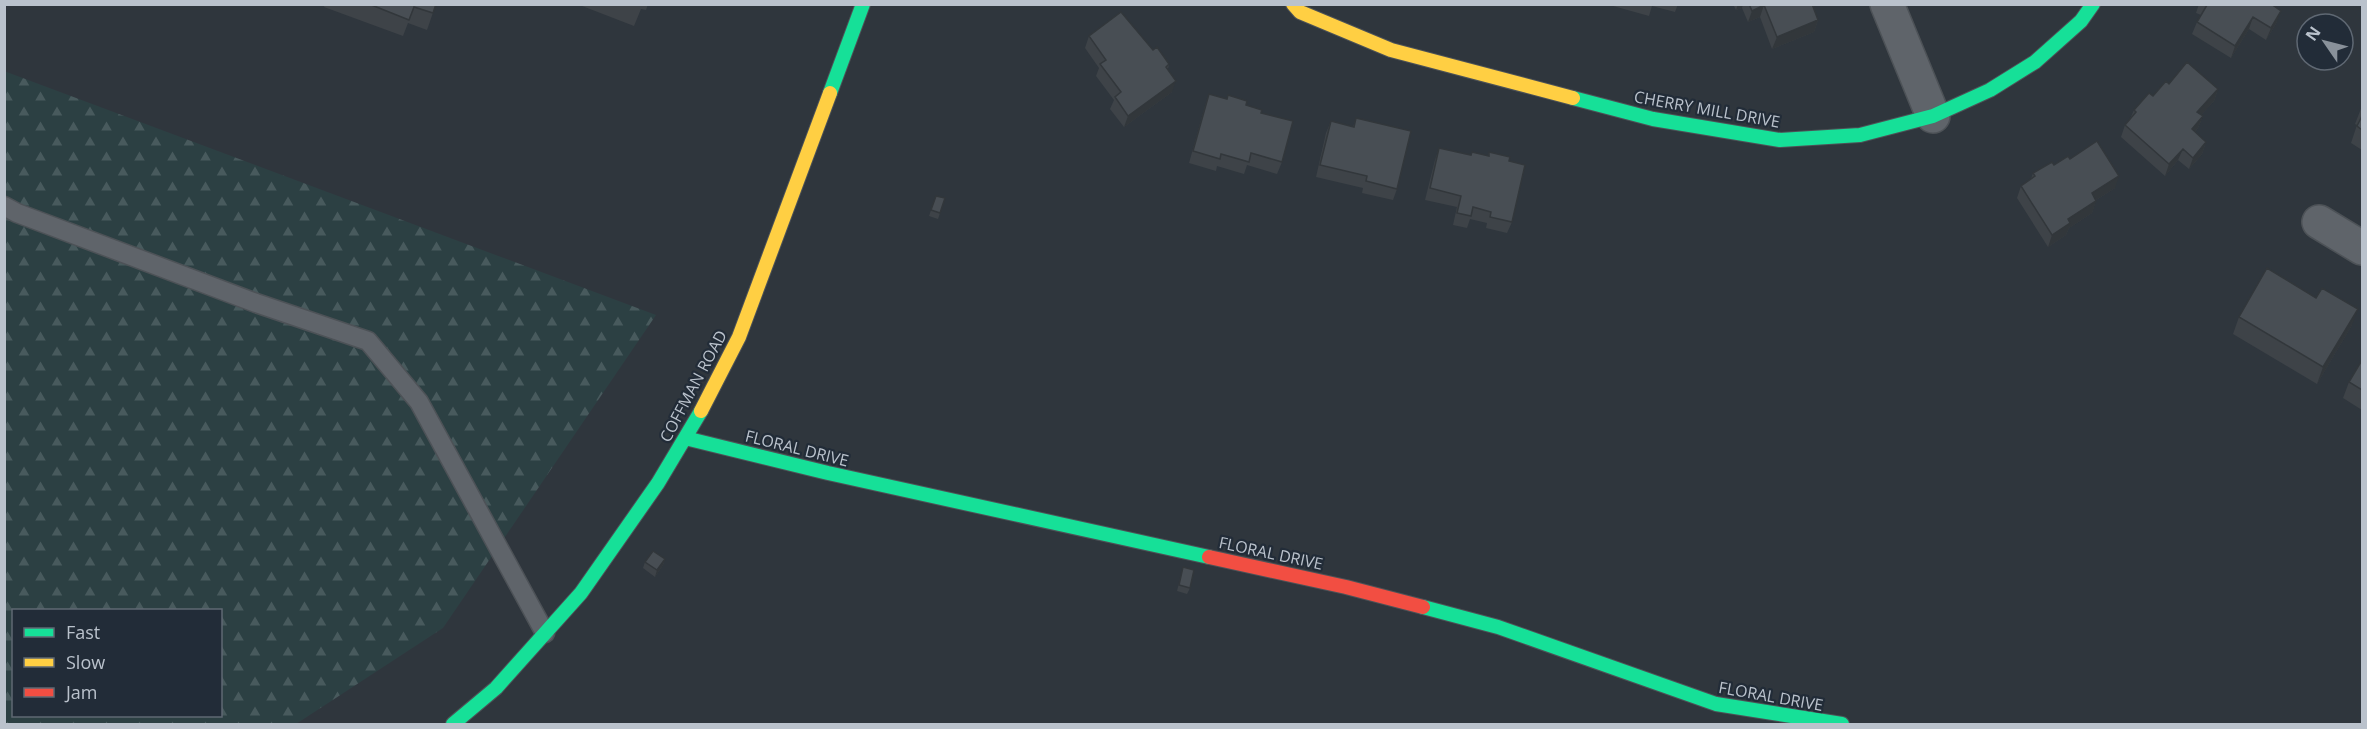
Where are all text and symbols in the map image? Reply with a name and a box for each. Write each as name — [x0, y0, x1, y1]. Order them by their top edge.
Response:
north arrow — [2295, 12, 2355, 72]
text: N — [2300, 22, 2325, 45]
street label: CHERRY MILL DRIVE — [1632, 85, 1782, 133]
street label: COFFMAN ROAD — [654, 326, 732, 446]
street label: FLORAL DRIVE — [743, 425, 851, 471]
street label: FLORAL DRIVE — [1217, 531, 1325, 575]
legend — [12, 609, 222, 717]
text: Fast — [66, 620, 100, 644]
text: Slow — [66, 650, 105, 674]
street label: FLORAL DRIVE — [1717, 676, 1825, 716]
text: Jam — [64, 680, 98, 704]

